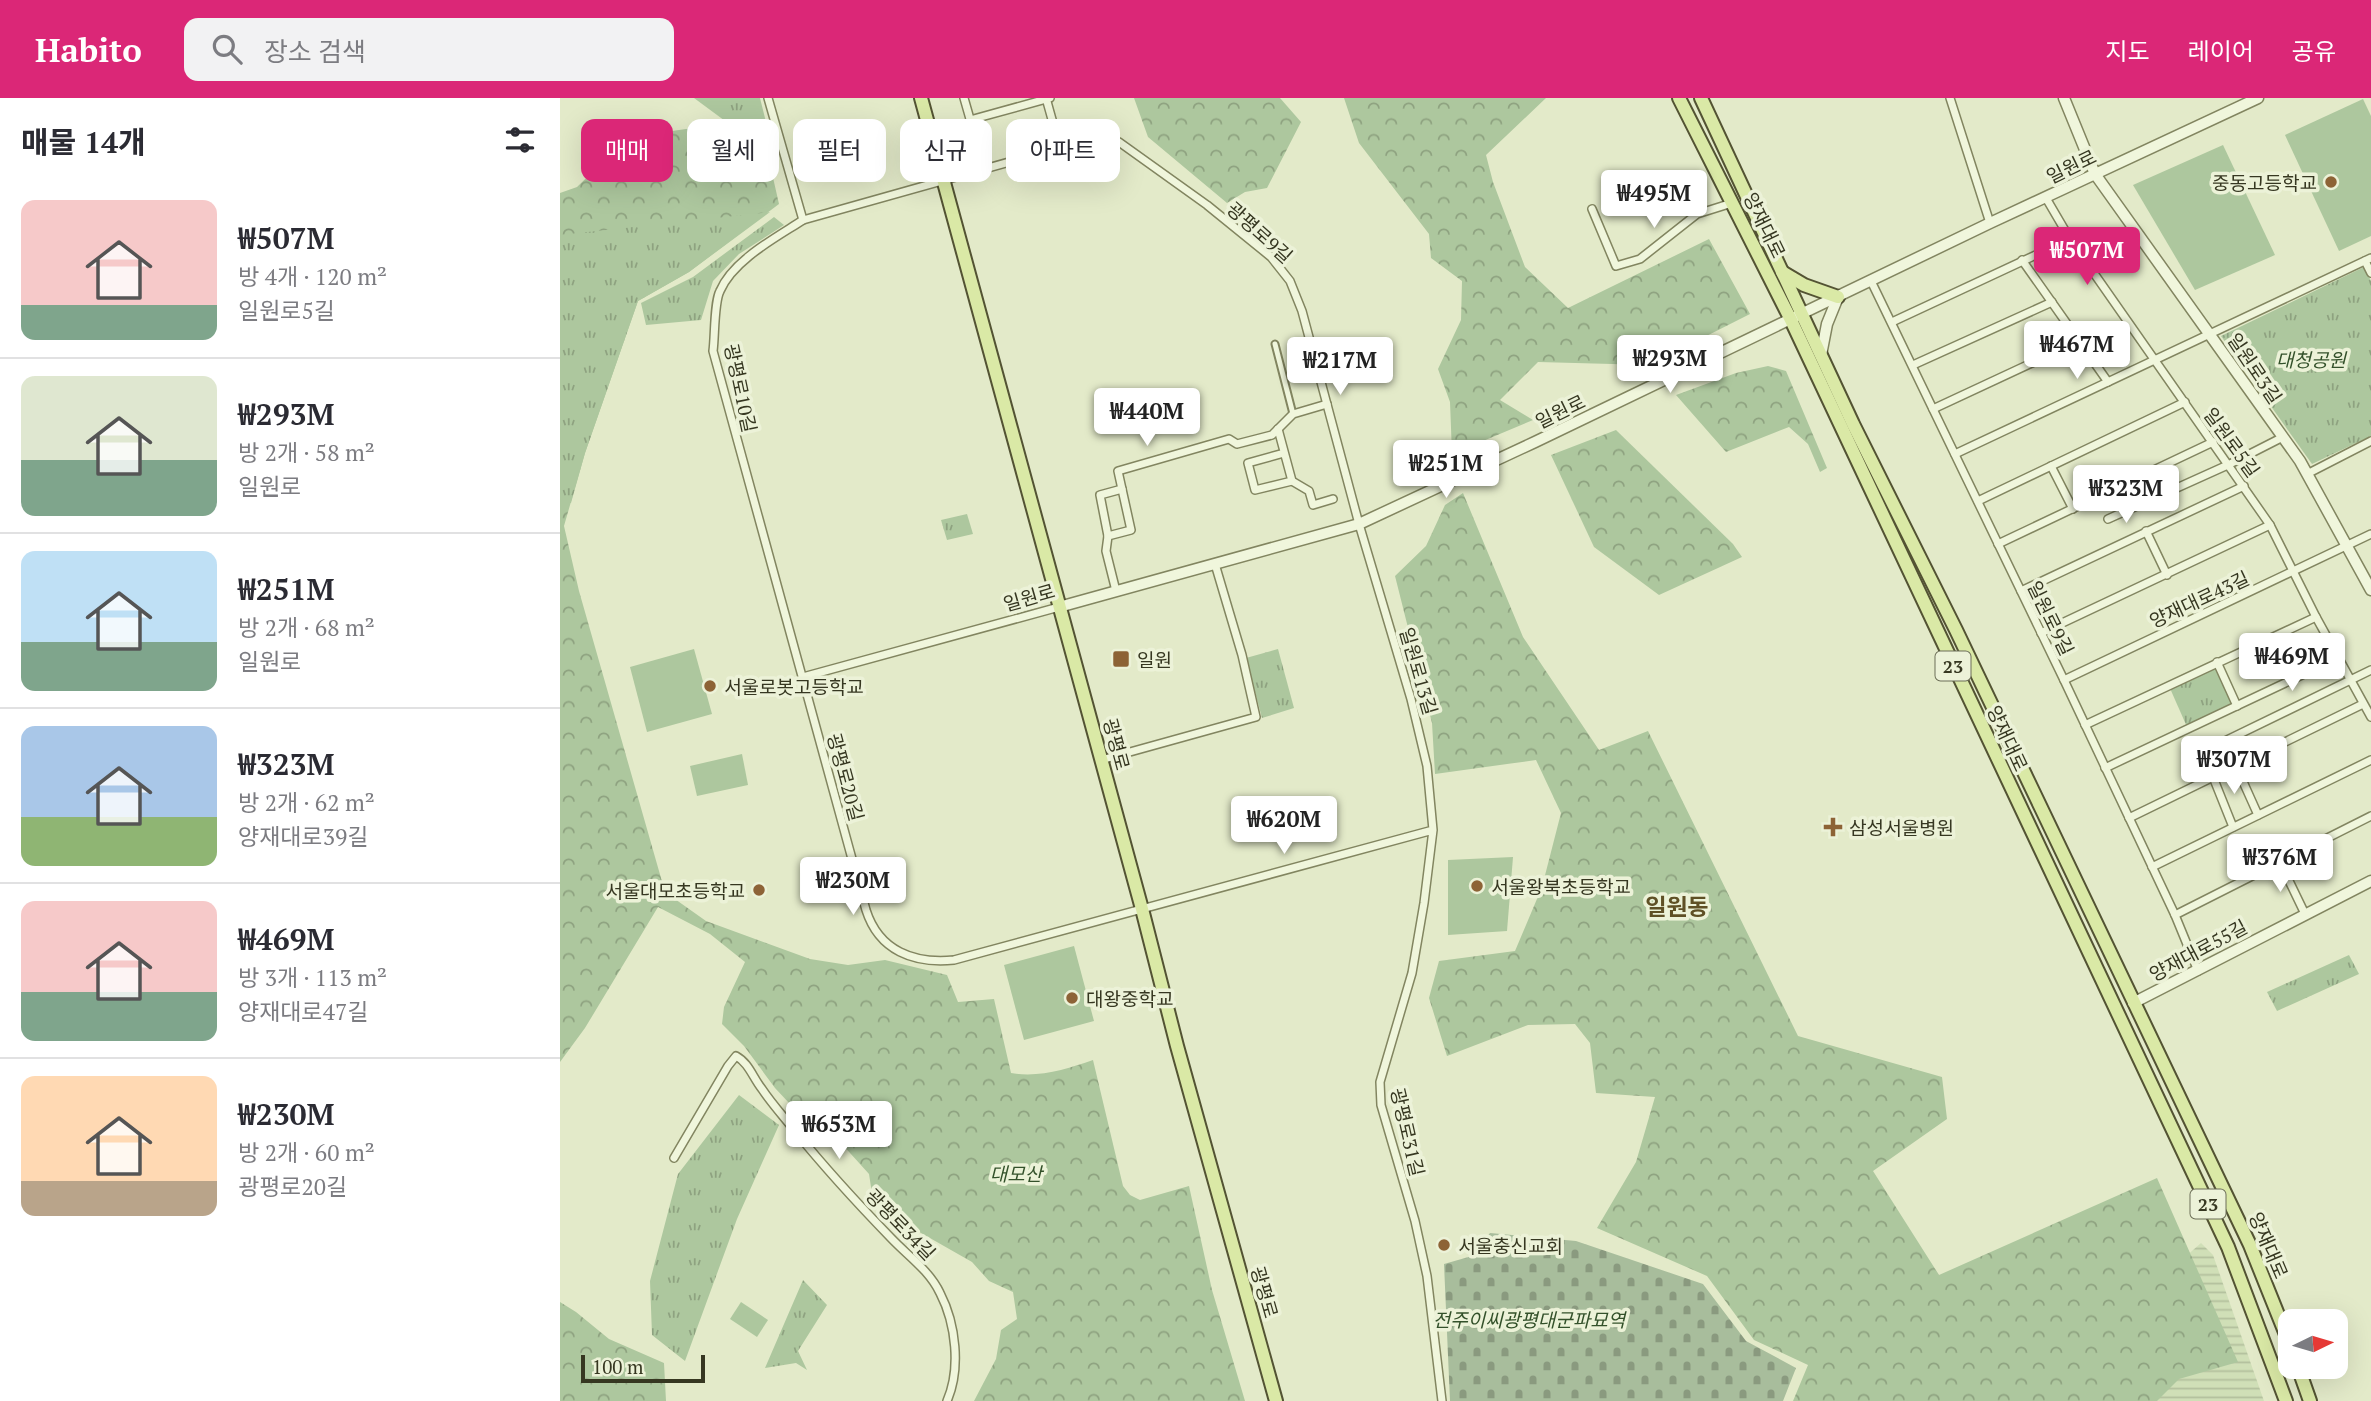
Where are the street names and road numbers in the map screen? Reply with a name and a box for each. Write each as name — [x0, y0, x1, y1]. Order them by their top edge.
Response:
street label: 일원로 — [2042, 143, 2100, 189]
street label: 양재대로 — [1738, 188, 1792, 262]
street label: 광평로9길 — [1222, 196, 1298, 268]
street label: 일원로3길 — [2222, 328, 2288, 408]
street label: 광평로10길 — [719, 341, 763, 435]
street label: 일원로 — [1531, 388, 1589, 434]
street label: 일원로5길 — [2198, 402, 2266, 482]
street label: 양재대로43길 — [2145, 565, 2253, 633]
street label: 일원로9길 — [2022, 577, 2080, 659]
street label: 일원로 — [1000, 578, 1058, 616]
street label: 일원로13길 — [1395, 624, 1443, 718]
road number: 23 — [1936, 652, 1970, 680]
street label: 양재대로 — [1982, 701, 2034, 775]
street label: 광평로 — [1098, 715, 1136, 773]
street label: 광평로20길 — [822, 730, 870, 824]
street label: 양재대로55길 — [2145, 914, 2251, 986]
street label: 광평로31길 — [1386, 1085, 1430, 1179]
street label: 광평로34길 — [861, 1183, 941, 1265]
road number: 23 — [2190, 1190, 2226, 1218]
street label: 양재대로 — [2244, 1208, 2294, 1282]
street label: 광평로 — [1246, 1263, 1284, 1321]

